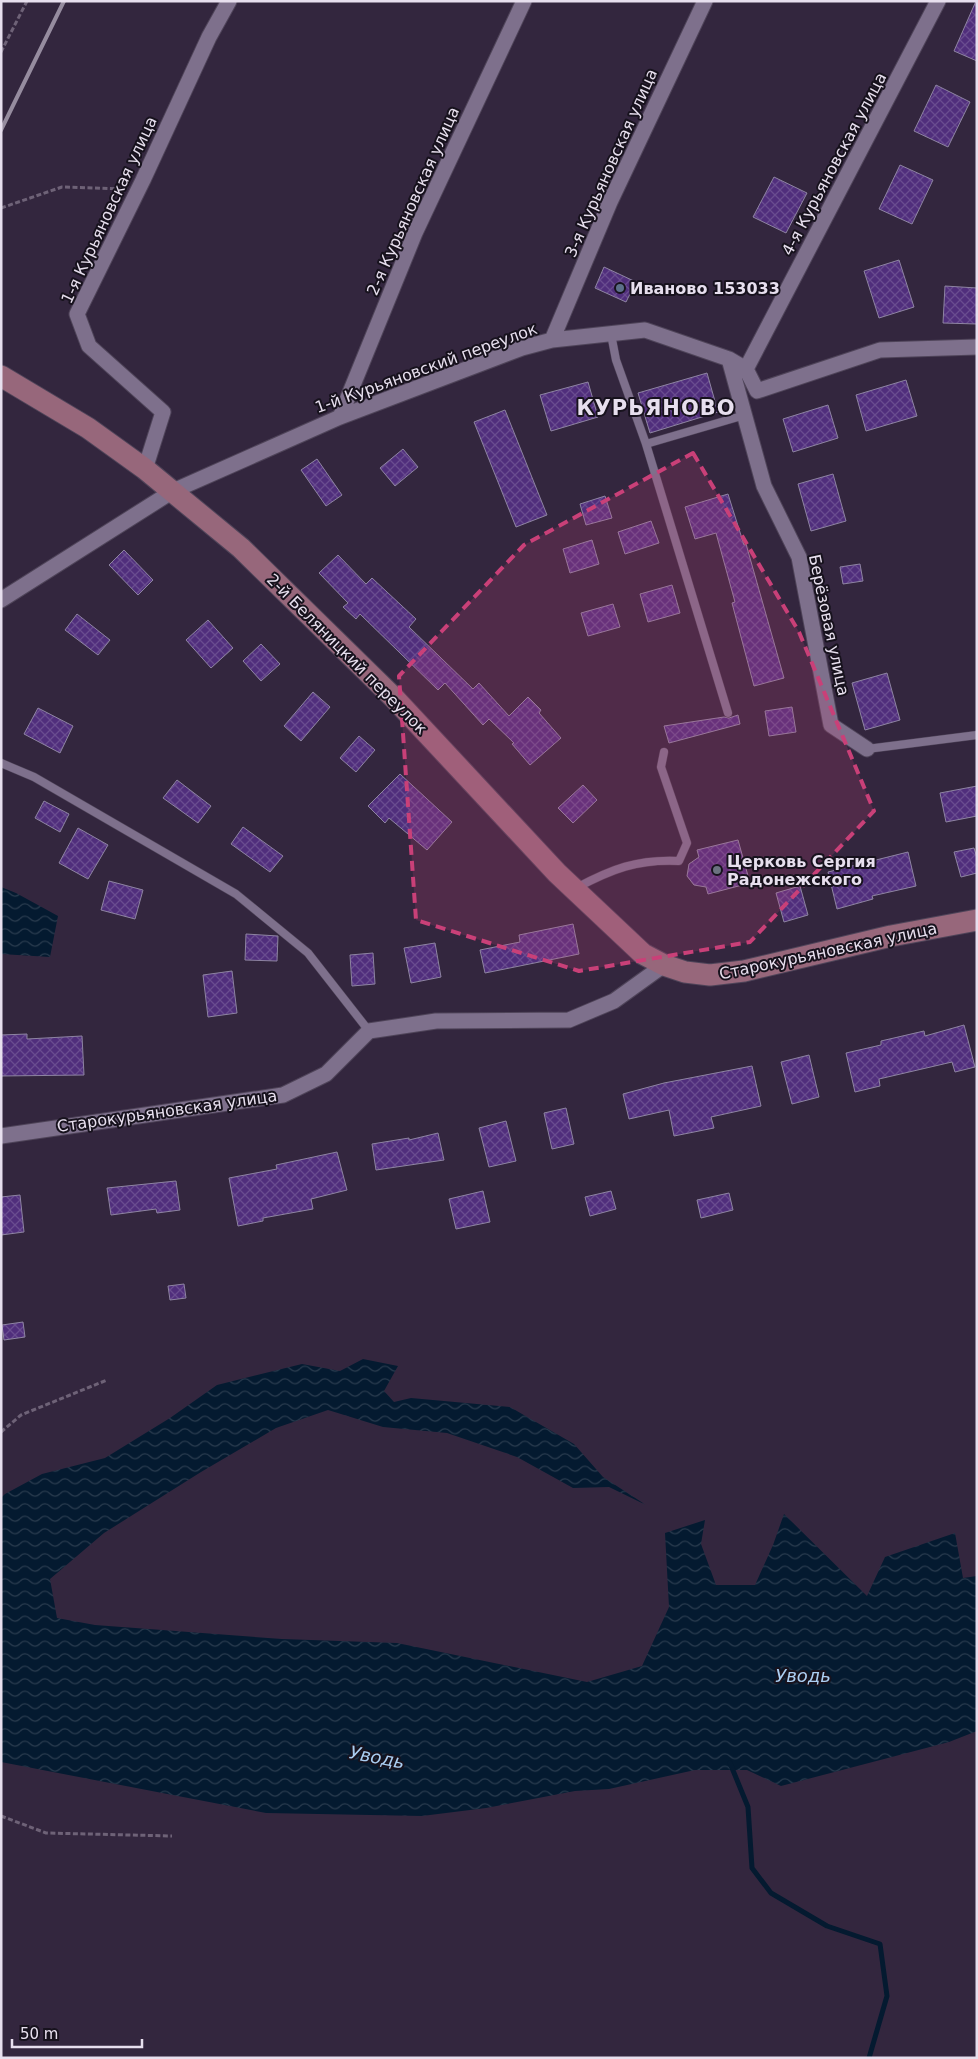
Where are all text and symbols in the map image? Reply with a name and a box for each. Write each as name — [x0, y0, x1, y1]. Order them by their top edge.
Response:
street label: 3-я Курьяновская улица — [561, 66, 661, 260]
street label: 4-я Курьяновская улица — [778, 69, 890, 259]
street label: 2-я Курьяновская улица — [363, 104, 463, 298]
street label: 1-я Курьяновская улица — [57, 113, 161, 307]
place label: Иваново 153033 — [630, 279, 780, 298]
marker: Иваново 153033 — [614, 282, 626, 294]
street label: 1-й Курьяновский переулок — [312, 319, 540, 417]
district label: КУРЬЯНОВО — [576, 396, 736, 420]
street label: Берёзовая улица — [805, 553, 853, 697]
street label: 2-й Беляницкий переулок — [263, 570, 431, 738]
place label: Церковь Сергия Радонежского — [727, 852, 876, 889]
marker: Церковь Сергия Радонежского — [711, 864, 723, 876]
street label: Старокурьяновская улица — [717, 919, 939, 983]
street label: Старокурьяновская улица — [56, 1086, 278, 1136]
water label: Уводь — [775, 1665, 831, 1686]
water label: Уводь — [348, 1741, 406, 1773]
scale bar — [12, 2016, 142, 2048]
text: 50 m — [20, 2025, 58, 2043]

